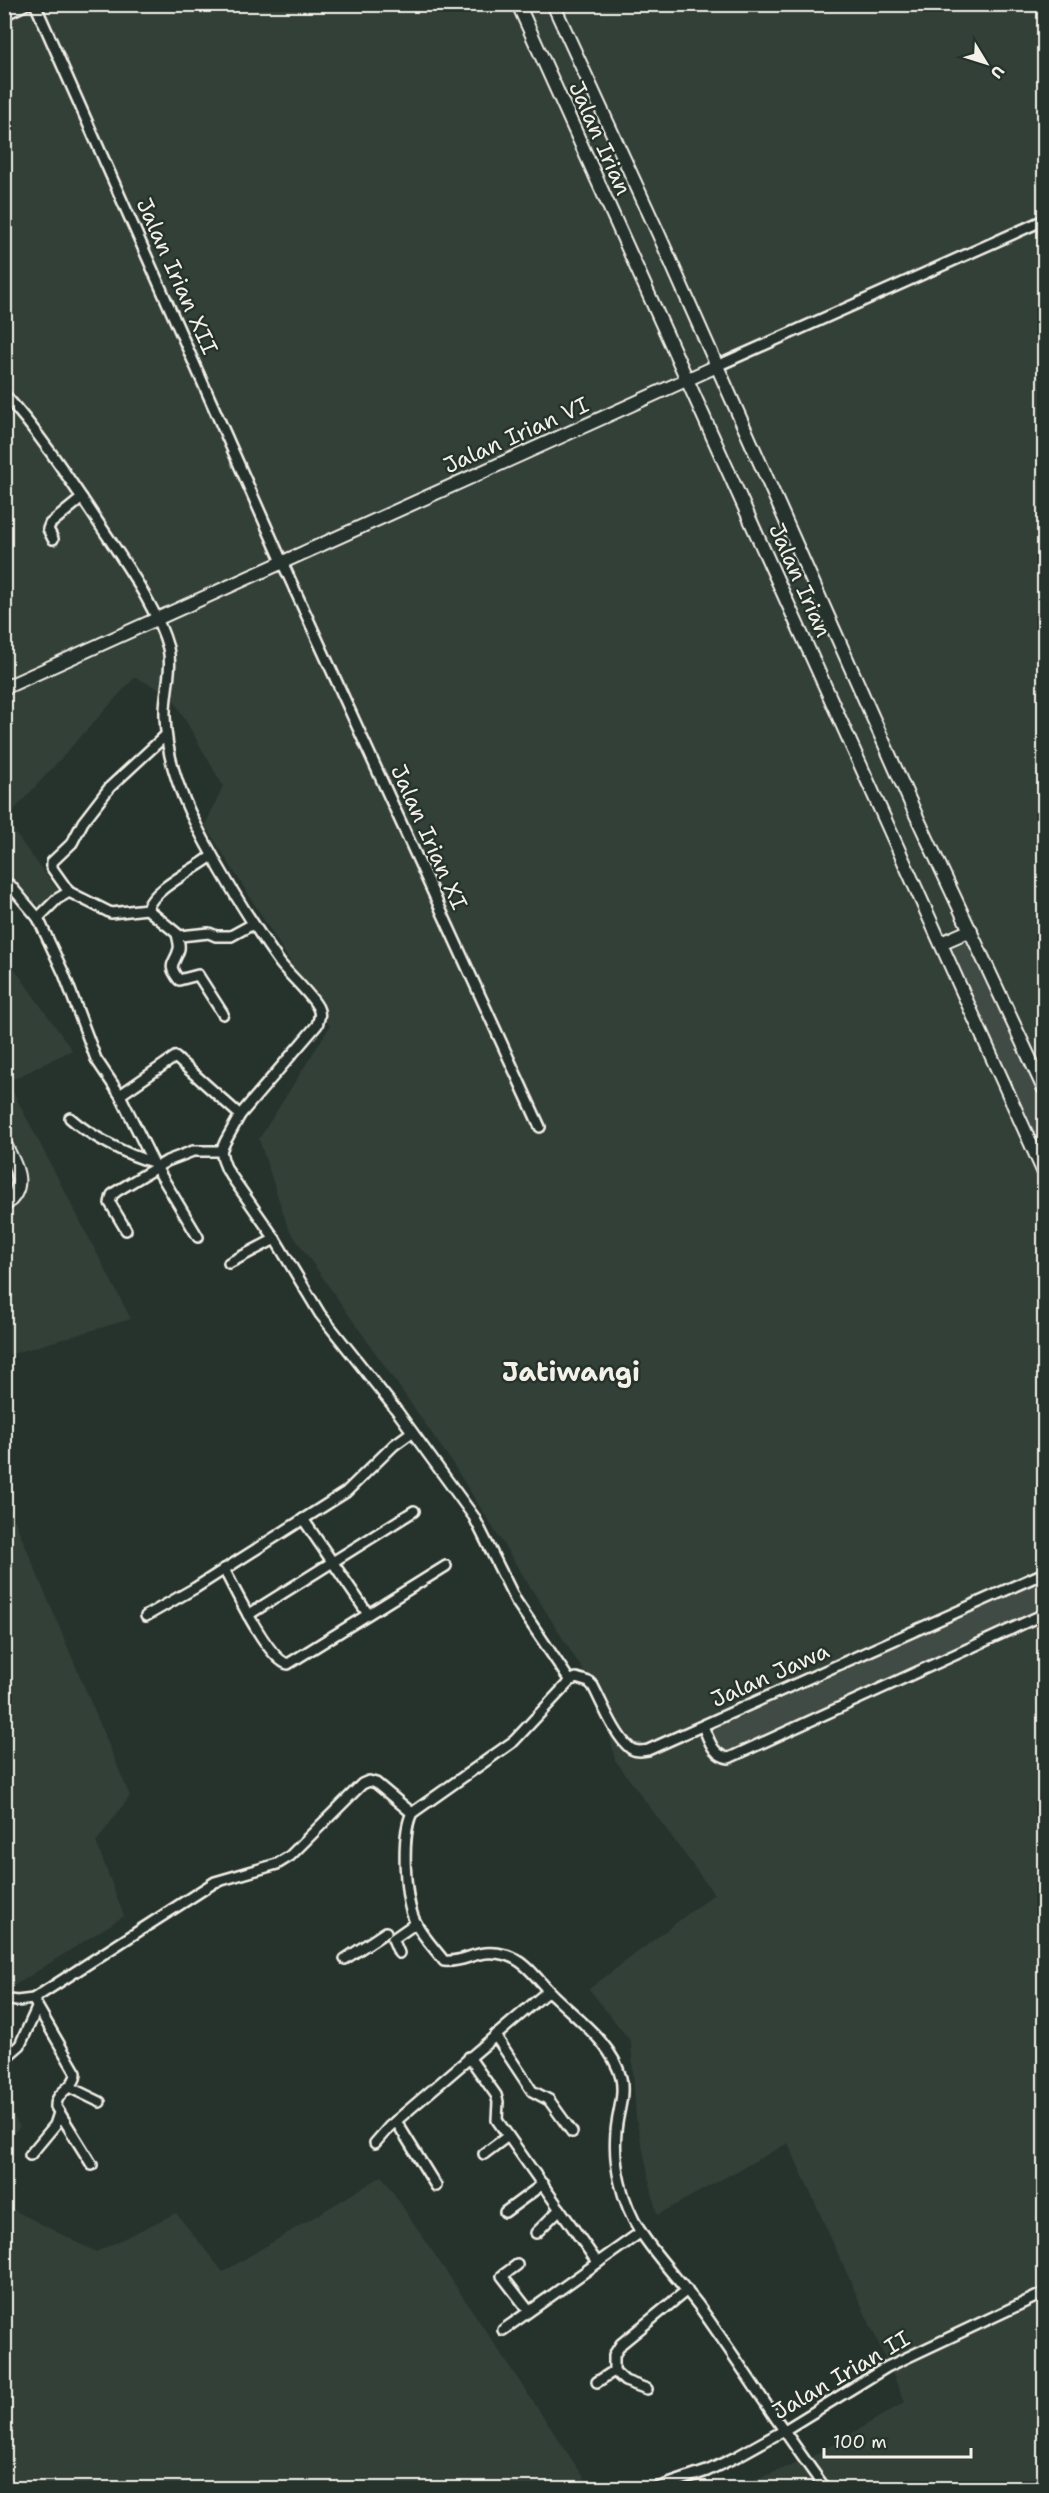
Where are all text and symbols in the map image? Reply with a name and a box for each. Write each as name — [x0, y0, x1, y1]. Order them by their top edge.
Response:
north arrow — [956, 33, 1016, 93]
text: U — [986, 61, 1009, 83]
street label: Jalan Irian — [562, 76, 638, 200]
street label: Jalan Irian XII — [130, 193, 224, 359]
street label: Jalan Irian VI — [439, 390, 593, 480]
street label: Jalan Irian — [762, 518, 838, 642]
street label: Jalan Irian XI — [384, 760, 474, 914]
district label: Jatiwangi — [502, 1354, 640, 1389]
street label: Jalan Jawa — [706, 1636, 834, 1714]
street label: Jalan Irian II — [767, 2324, 915, 2426]
scale bar — [824, 2421, 971, 2459]
text: 100 m — [833, 2430, 887, 2454]

